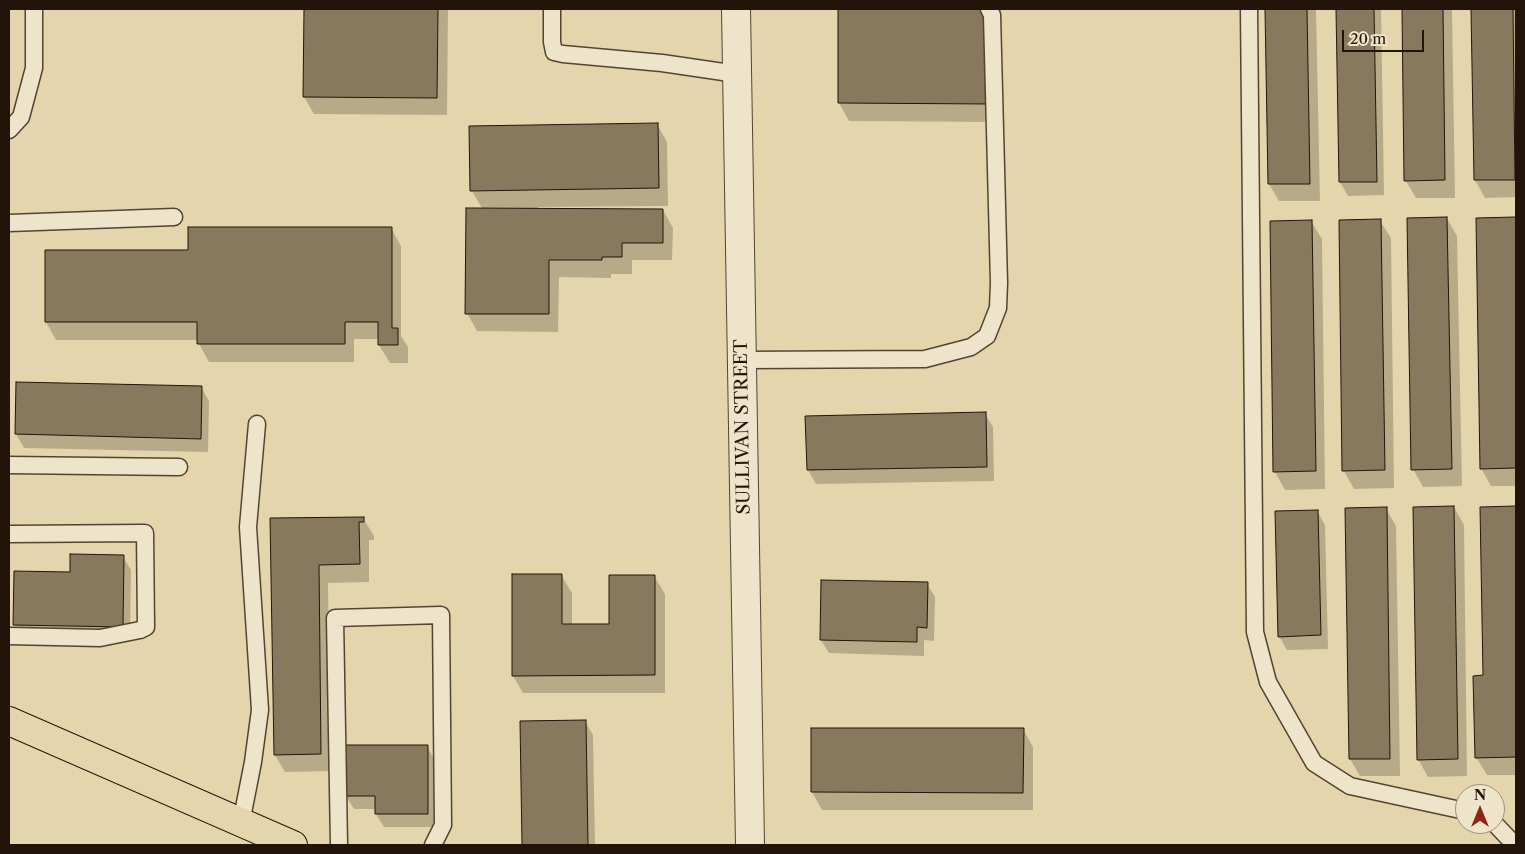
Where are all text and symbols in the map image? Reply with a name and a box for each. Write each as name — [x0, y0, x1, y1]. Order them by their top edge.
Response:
scale bar — [1345, 20, 1428, 52]
text: 20 m — [1350, 29, 1386, 48]
street label: SULLIVAN STREET — [731, 339, 755, 515]
north arrow — [1455, 784, 1505, 834]
text: N — [1474, 786, 1486, 804]

